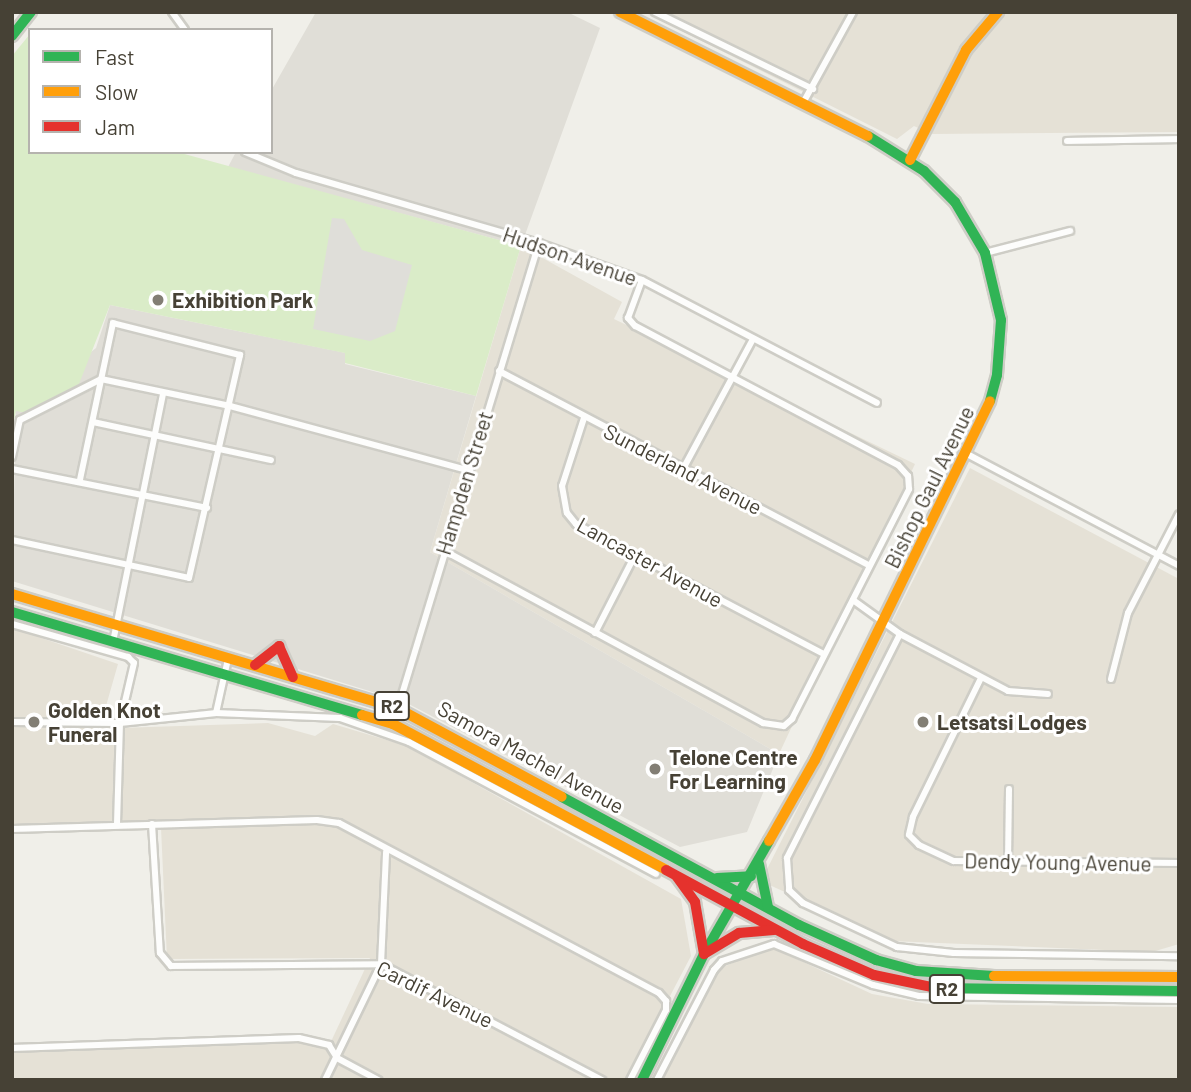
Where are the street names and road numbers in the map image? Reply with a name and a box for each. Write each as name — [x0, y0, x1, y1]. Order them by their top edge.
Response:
street label: Hudson Avenue — [500, 221, 640, 291]
street label: Bishop Gaul Avenue — [879, 402, 979, 572]
street label: Hampden Street — [430, 408, 498, 558]
street label: Sunderland Avenue — [600, 418, 766, 520]
street label: Lancaster Avenue — [573, 512, 727, 612]
road number: R2 — [373, 691, 411, 722]
street label: Samora Machel Avenue — [434, 695, 628, 819]
street label: Dendy Young Avenue — [964, 848, 1152, 876]
street label: Cardif Avenue — [373, 955, 497, 1033]
road number: R2 — [928, 973, 966, 1004]

